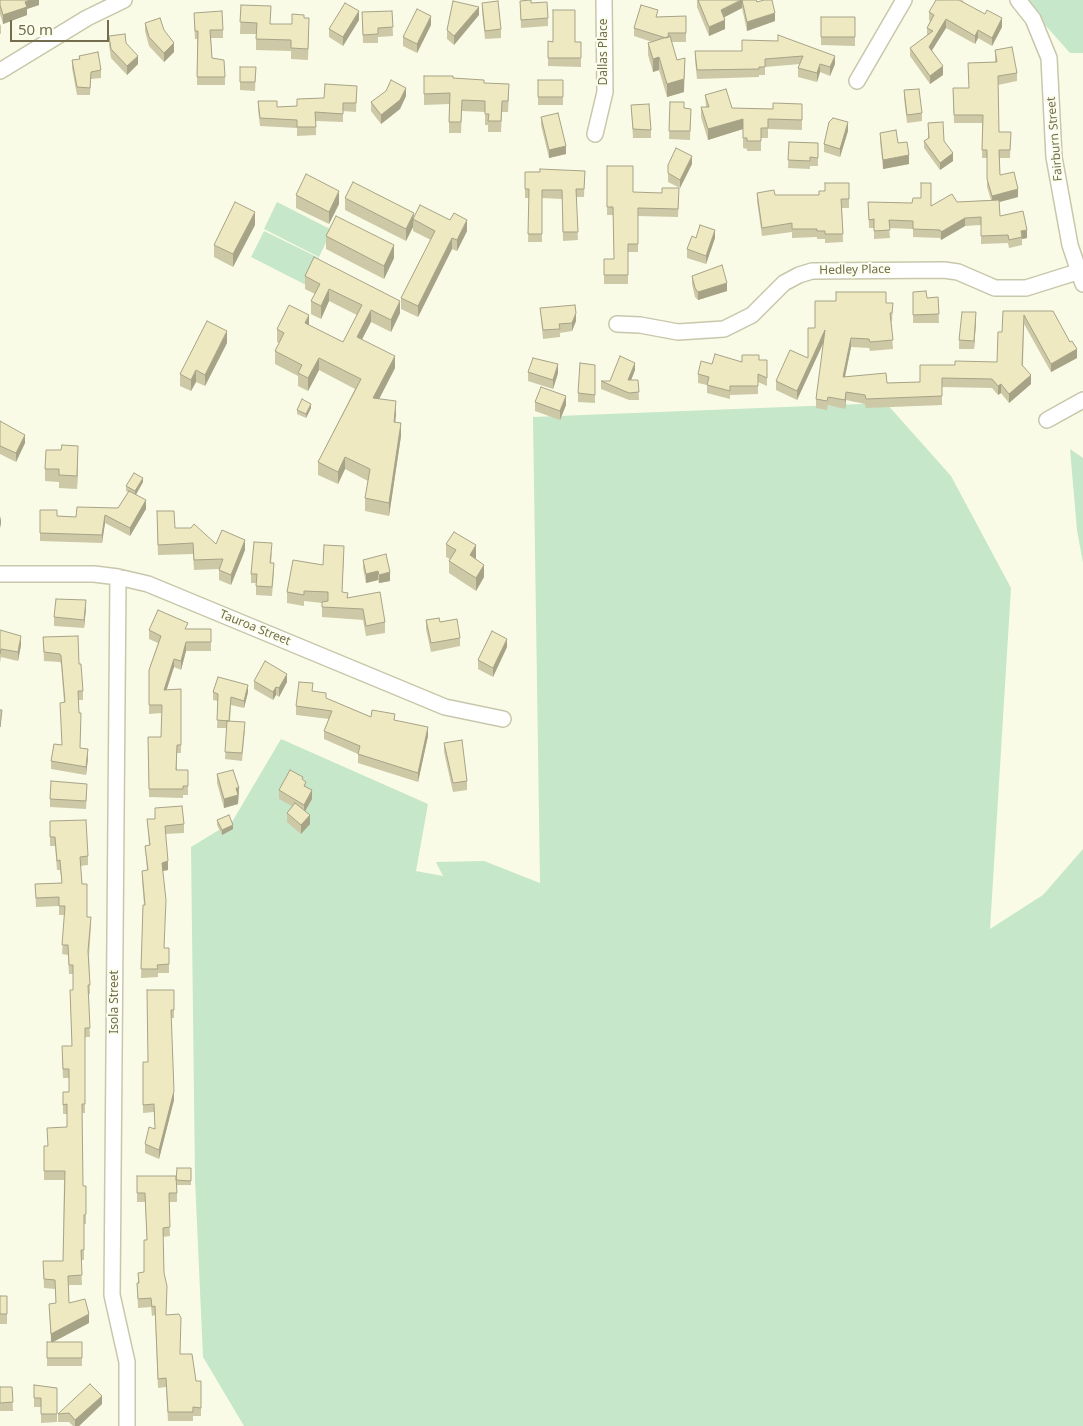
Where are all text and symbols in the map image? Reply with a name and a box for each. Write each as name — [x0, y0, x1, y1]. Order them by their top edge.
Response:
scale bar — [12, 10, 111, 42]
text: 50 m — [18, 19, 53, 39]
street label: Dallas Place — [597, 19, 611, 85]
street label: Fairburn Street — [1044, 96, 1066, 182]
street label: Hedley Place — [819, 262, 891, 278]
street label: Tauroa Street — [217, 607, 293, 649]
street label: Isola Street — [108, 970, 122, 1034]

